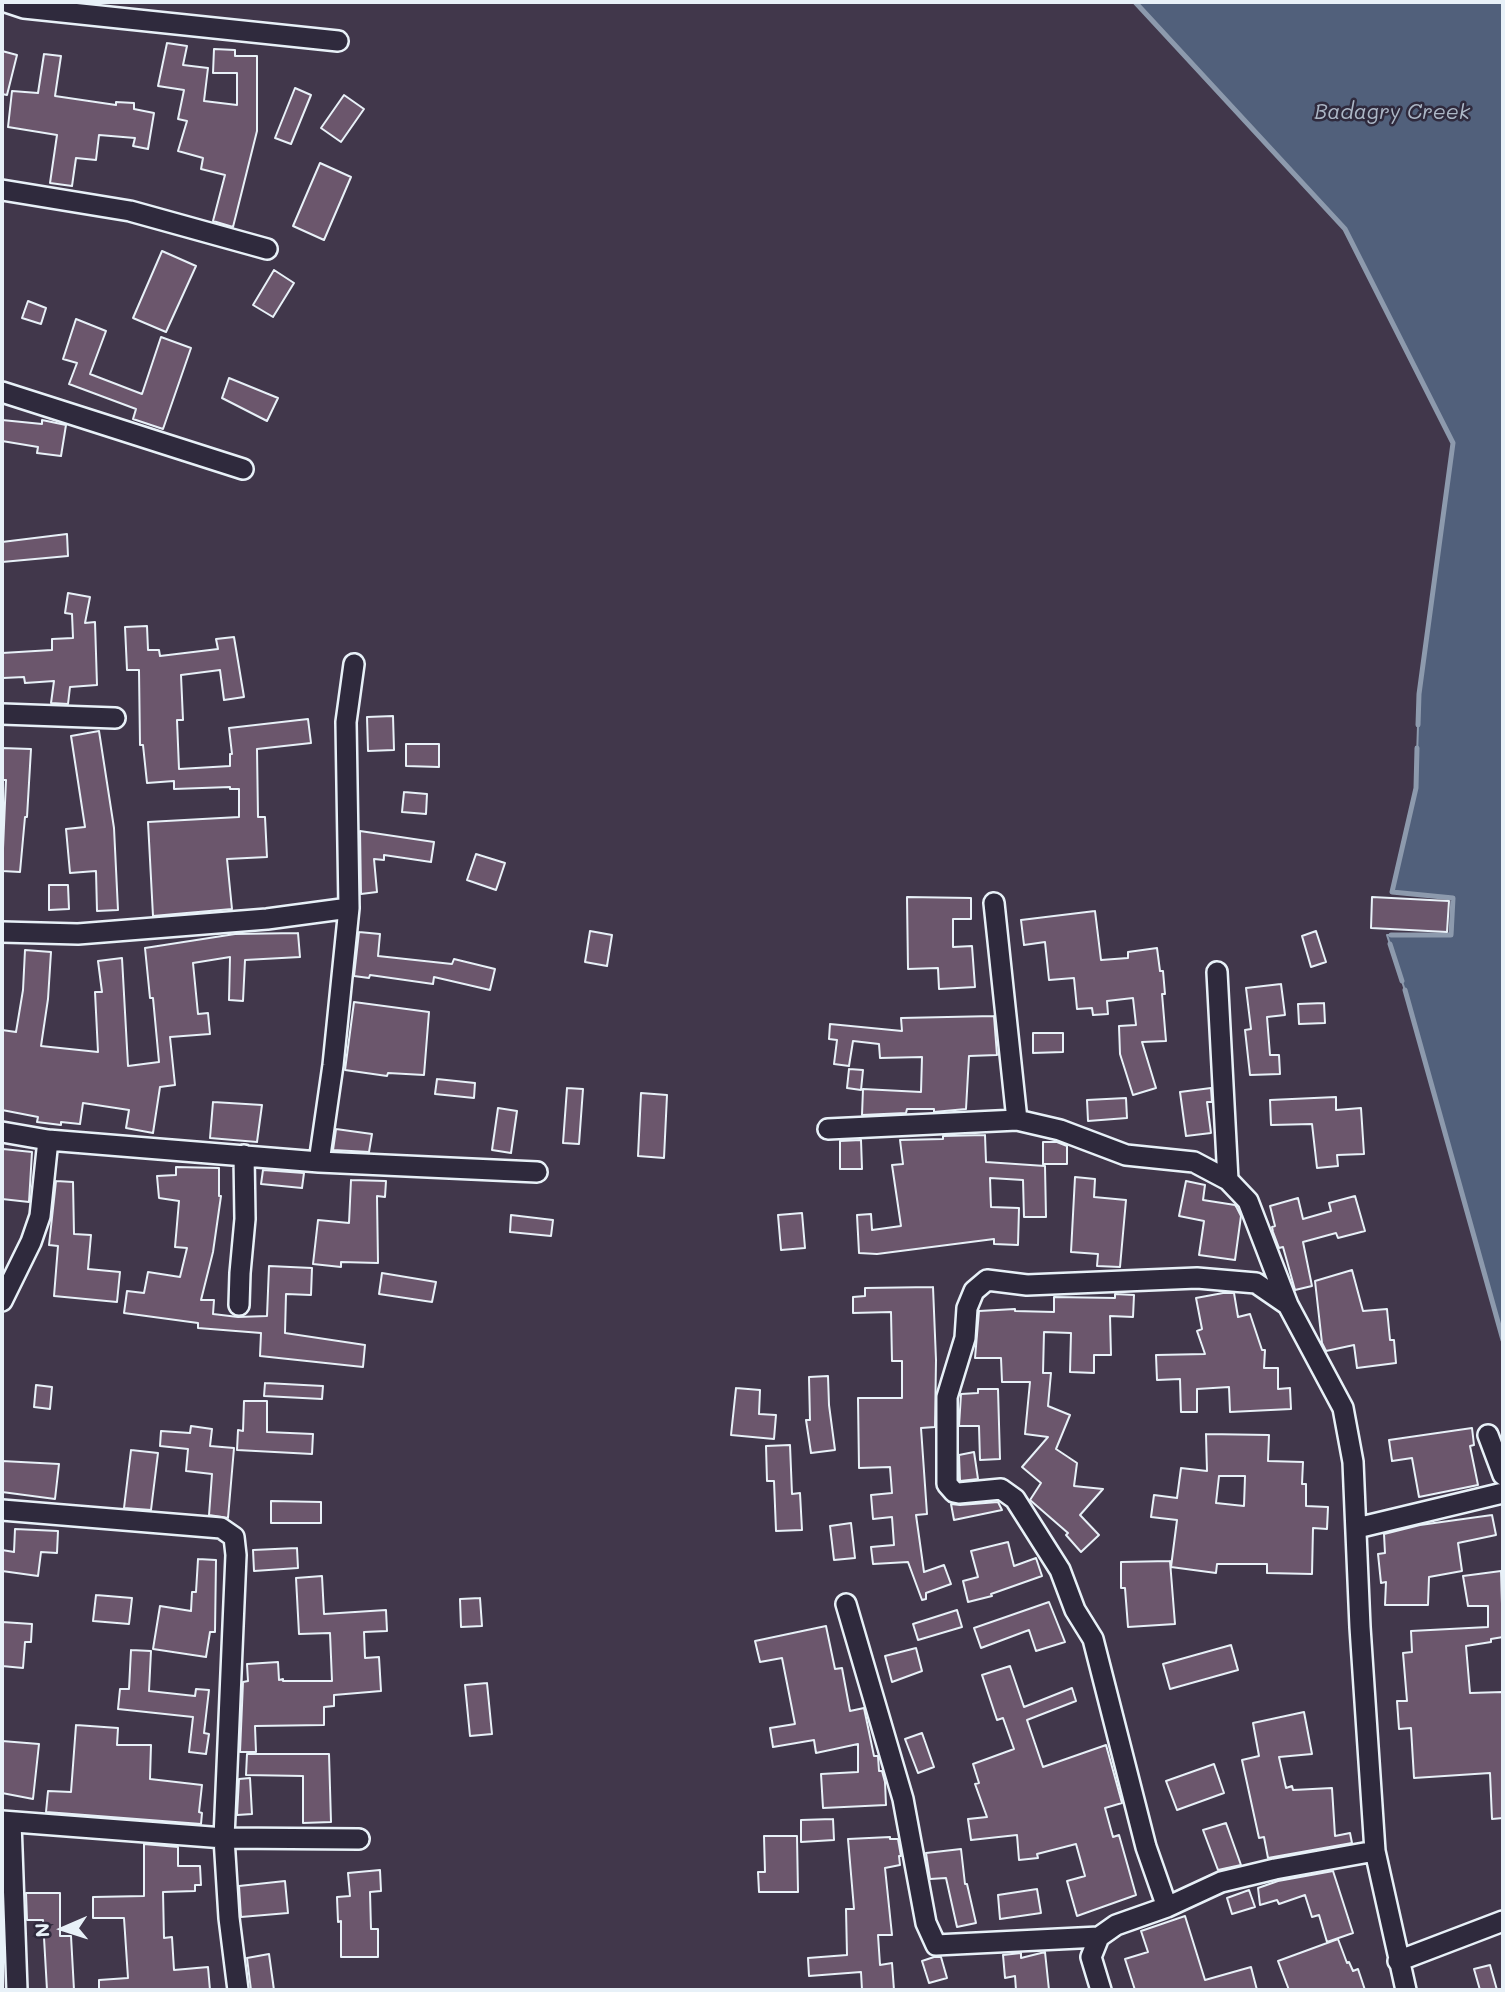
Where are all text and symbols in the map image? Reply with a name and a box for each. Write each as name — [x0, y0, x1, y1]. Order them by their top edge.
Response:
water label: Badagry Creek — [1314, 100, 1470, 126]
north arrow — [28, 1894, 98, 1964]
text: N — [29, 1922, 54, 1938]

